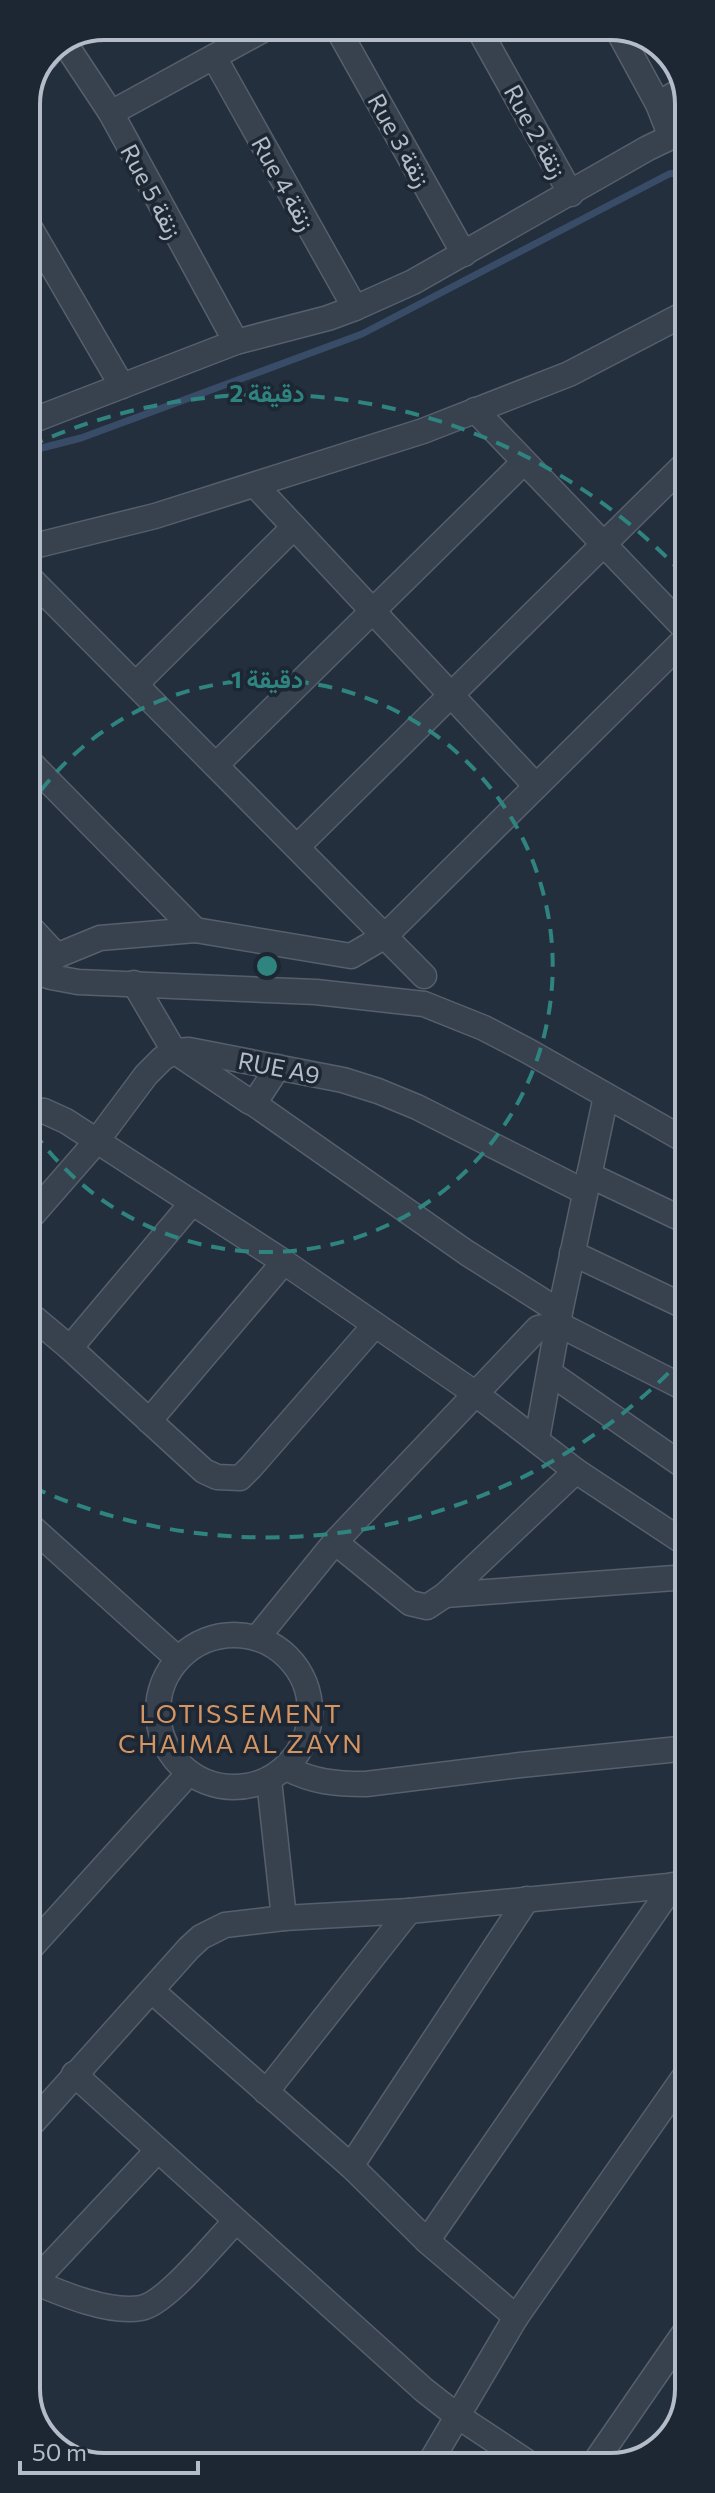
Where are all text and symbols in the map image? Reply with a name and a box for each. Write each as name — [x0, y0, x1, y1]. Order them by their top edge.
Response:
street label: Rue 2 زنقة — [497, 79, 573, 184]
street label: Rue 3 زنقة — [361, 88, 438, 193]
street label: Rue 4 زنقة — [244, 131, 322, 236]
street label: Rue 5 زنقة — [113, 139, 189, 244]
text: 2 دقيقة — [230, 378, 304, 408]
text: 1 دقيقة — [231, 664, 303, 694]
centre of rings — [253, 952, 281, 980]
street label: RUE A9 — [236, 1045, 322, 1089]
district label: LOTISSEMENT CHAIMA AL ZAYN — [118, 1697, 364, 1758]
scale bar — [20, 2425, 198, 2475]
text: 50 m — [32, 2437, 87, 2466]

